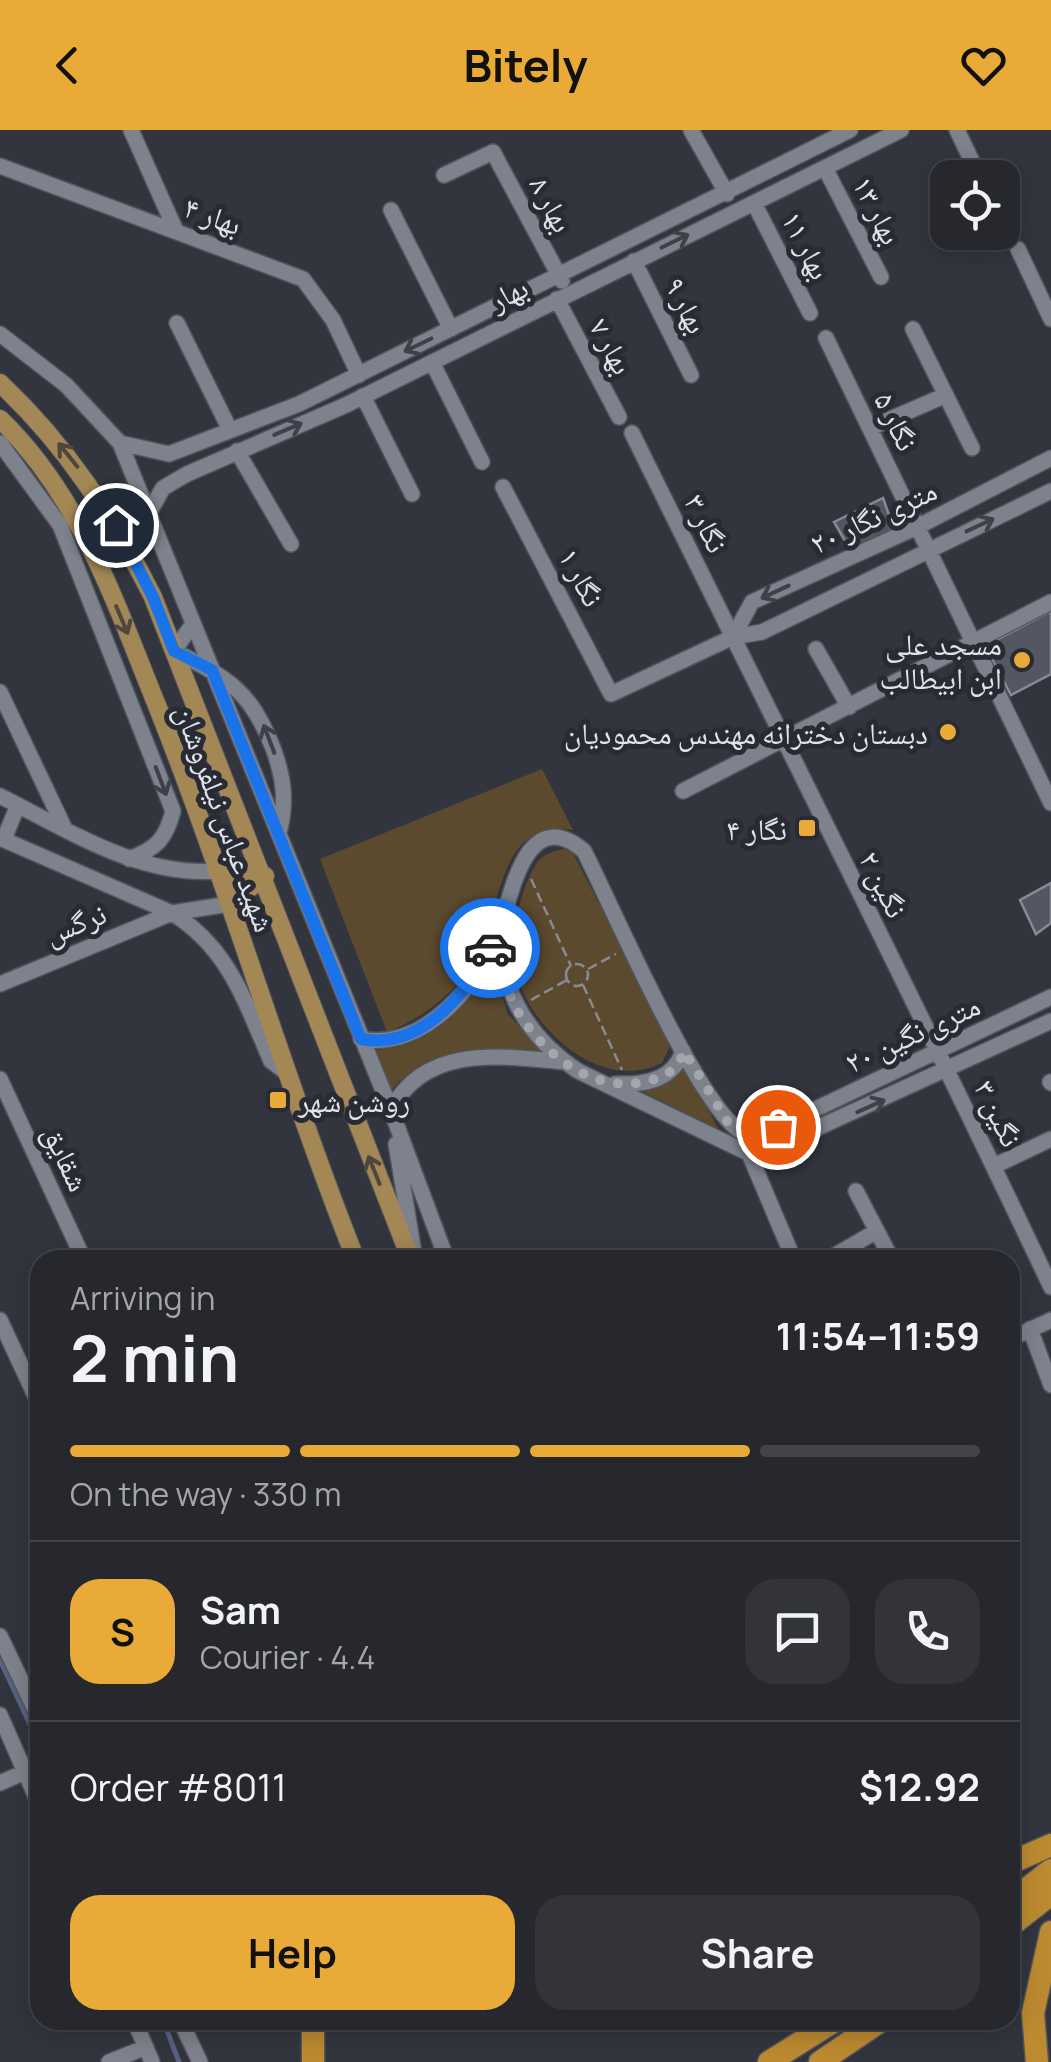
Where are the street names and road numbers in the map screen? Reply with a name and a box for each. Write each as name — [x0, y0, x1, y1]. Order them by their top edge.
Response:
street label: بهار ۸ — [520, 169, 584, 239]
street label: بهار ۱۳ — [843, 169, 913, 251]
street label: بهار ۴ — [179, 186, 247, 244]
street label: بهار ۱۱ — [772, 204, 842, 286]
street label: بهار — [480, 266, 535, 321]
street label: بهار ۹ — [655, 270, 719, 340]
street label: بهار ۷ — [580, 311, 644, 381]
street label: نگار ۵ — [865, 385, 929, 457]
street label: ۲۰ متری نگار — [803, 469, 943, 563]
street label: نگار ۳ — [675, 487, 739, 559]
street label: نگار ۱ — [550, 541, 614, 613]
street label: شهید عباس نیلفروشان — [166, 699, 286, 937]
street label: نگین ۲ — [850, 844, 918, 924]
street label: نرگس — [38, 892, 112, 954]
street label: ۲۰ متری نگین — [838, 984, 986, 1082]
street label: نگین ۳ — [965, 1073, 1033, 1153]
street label: شقایق — [34, 1118, 100, 1198]

